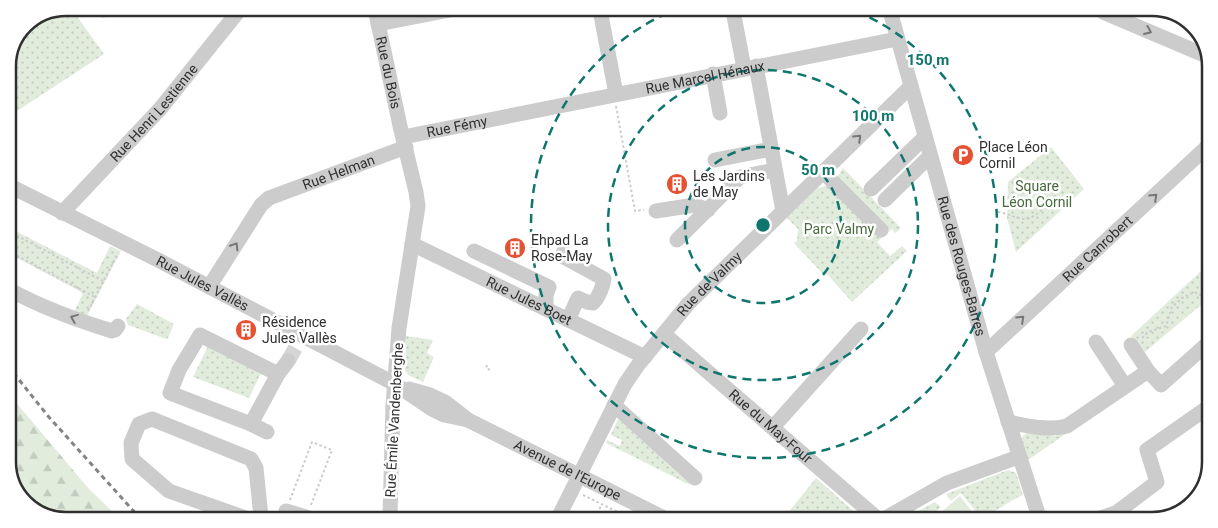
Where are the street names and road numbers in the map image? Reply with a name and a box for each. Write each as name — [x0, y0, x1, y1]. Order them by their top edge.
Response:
street label: Rue du Bois — [373, 35, 404, 110]
street label: Rue Marcel Hénaux — [644, 57, 766, 97]
street label: Rue Henri Lestienne — [107, 61, 201, 165]
street label: Rue Fémy — [425, 112, 489, 140]
street label: Rue Helman — [300, 151, 377, 193]
street label: Rue des Rouges-Barres — [935, 194, 989, 338]
street label: Rue Canrobert — [1059, 212, 1136, 285]
street label: Rue de Valmy — [674, 248, 745, 319]
street label: Rue Jules Vallès — [154, 253, 251, 314]
street label: Rue Jules Boet — [484, 273, 575, 328]
street label: Rue Émile Vandenberghe — [381, 342, 406, 498]
street label: Rue du May-Four — [726, 386, 816, 467]
street label: Avenue de l'Europe — [512, 436, 624, 503]

